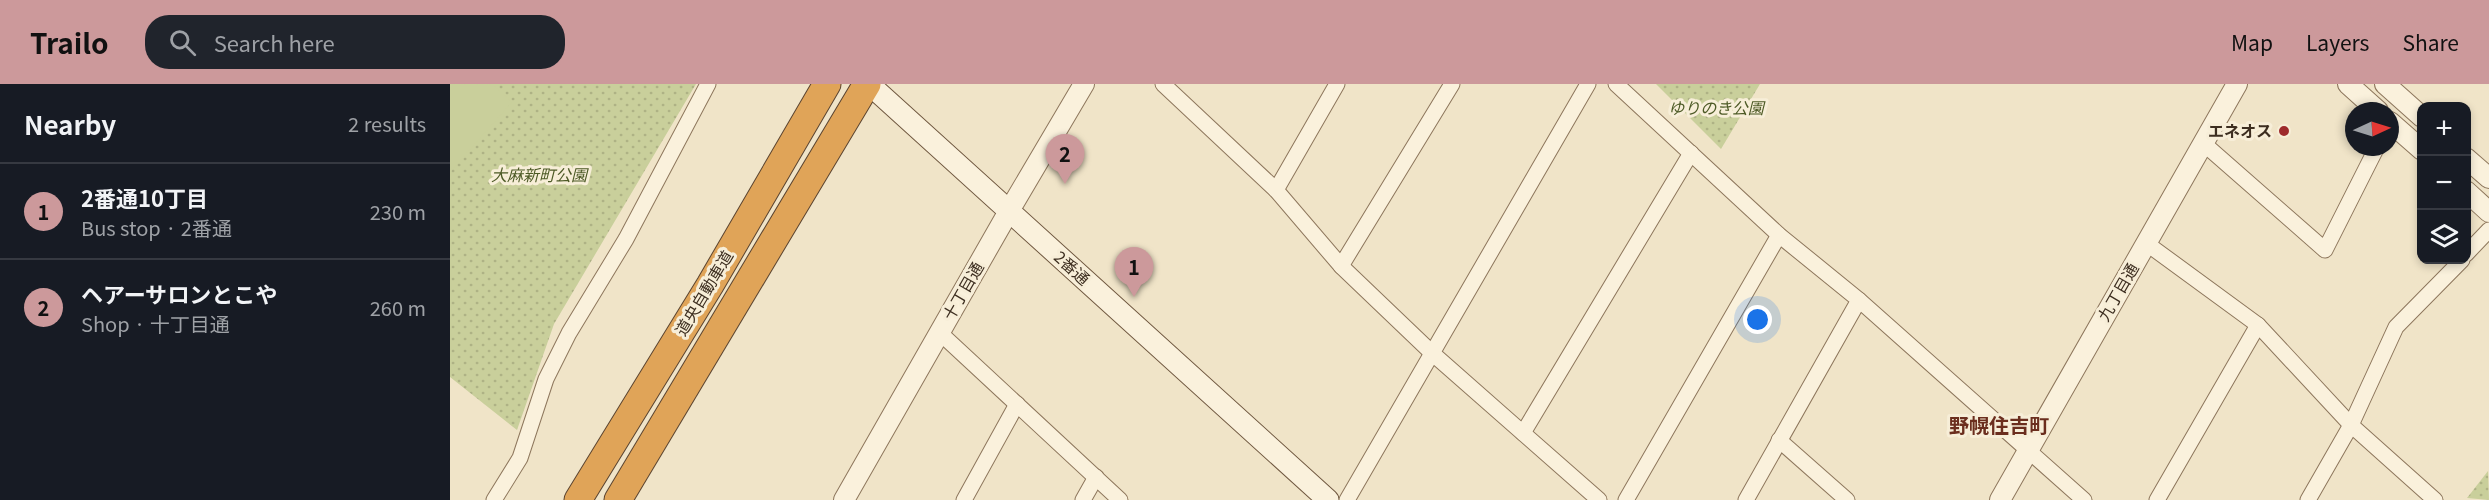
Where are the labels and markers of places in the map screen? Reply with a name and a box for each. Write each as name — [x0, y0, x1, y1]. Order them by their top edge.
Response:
place label: エネオス — [2208, 118, 2272, 142]
marker: エネオス — [2277, 124, 2291, 138]
pin: 2 — [1046, 135, 1084, 184]
pin: 1 — [1114, 248, 1154, 297]

